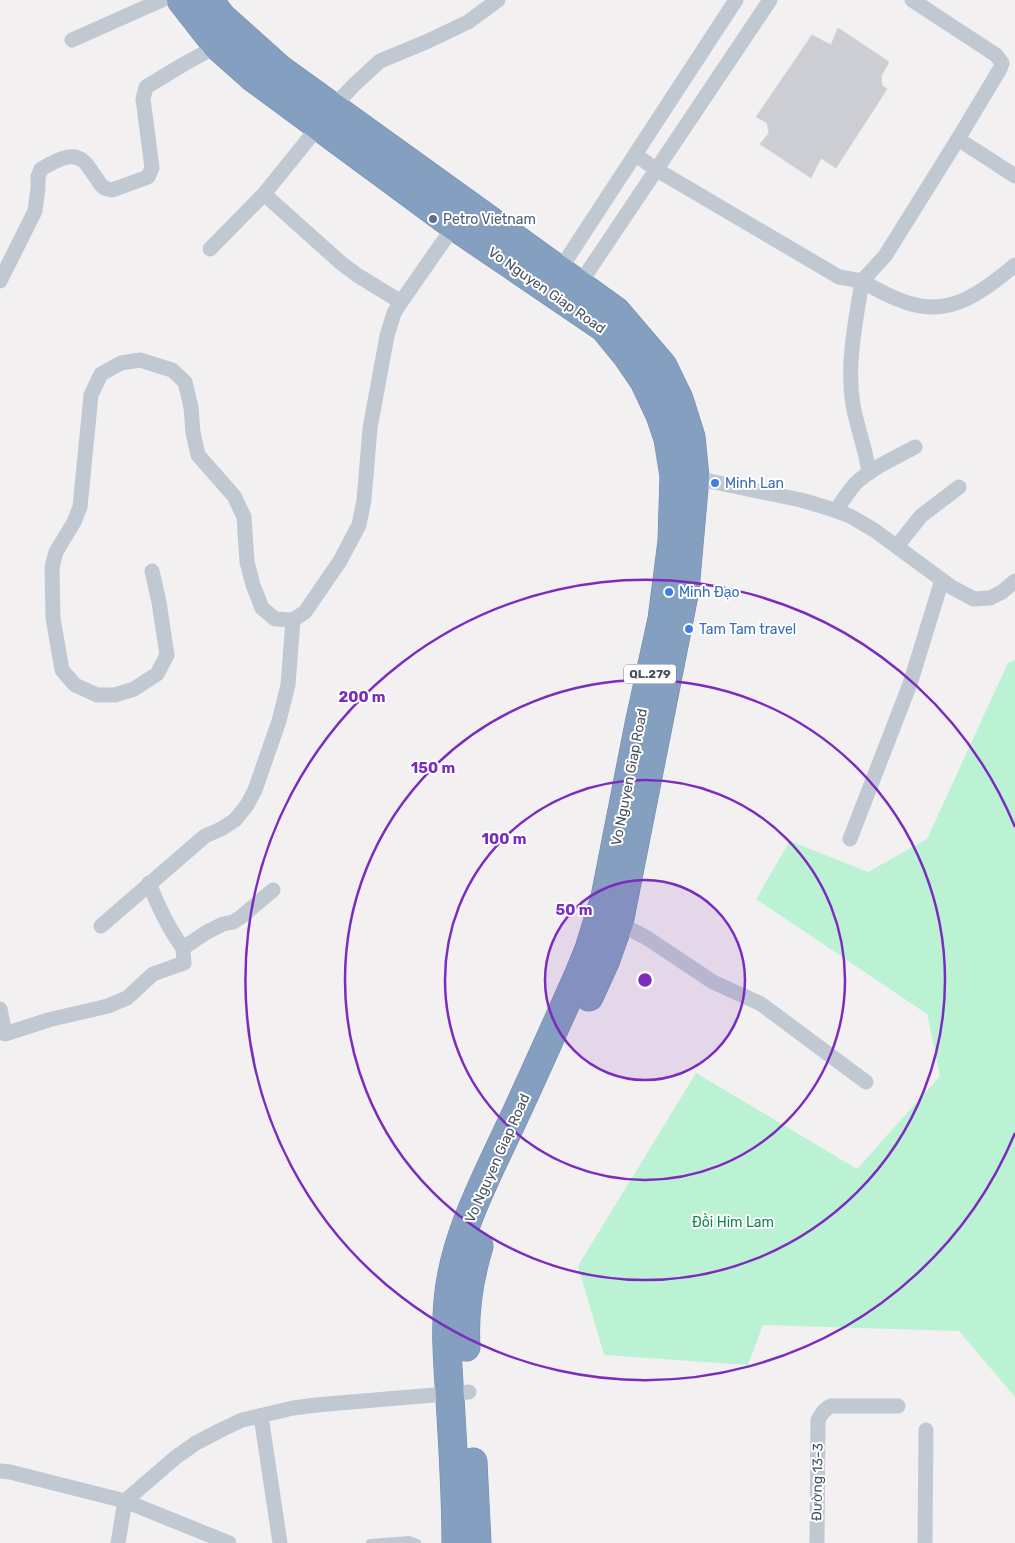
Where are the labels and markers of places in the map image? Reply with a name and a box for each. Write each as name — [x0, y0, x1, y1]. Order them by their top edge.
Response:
place label: Petro Vietnam — [443, 211, 536, 228]
marker: Petro Vietnam — [427, 213, 439, 225]
place label: Minh Lan — [725, 475, 784, 492]
marker: Minh Lan — [709, 477, 721, 489]
place label: Minh Đạo — [679, 584, 740, 601]
marker: Minh Đạo — [663, 586, 675, 598]
place label: Tam Tam travel — [699, 621, 796, 638]
marker: Tam Tam travel — [683, 623, 695, 635]
centre of rings — [636, 971, 654, 989]

